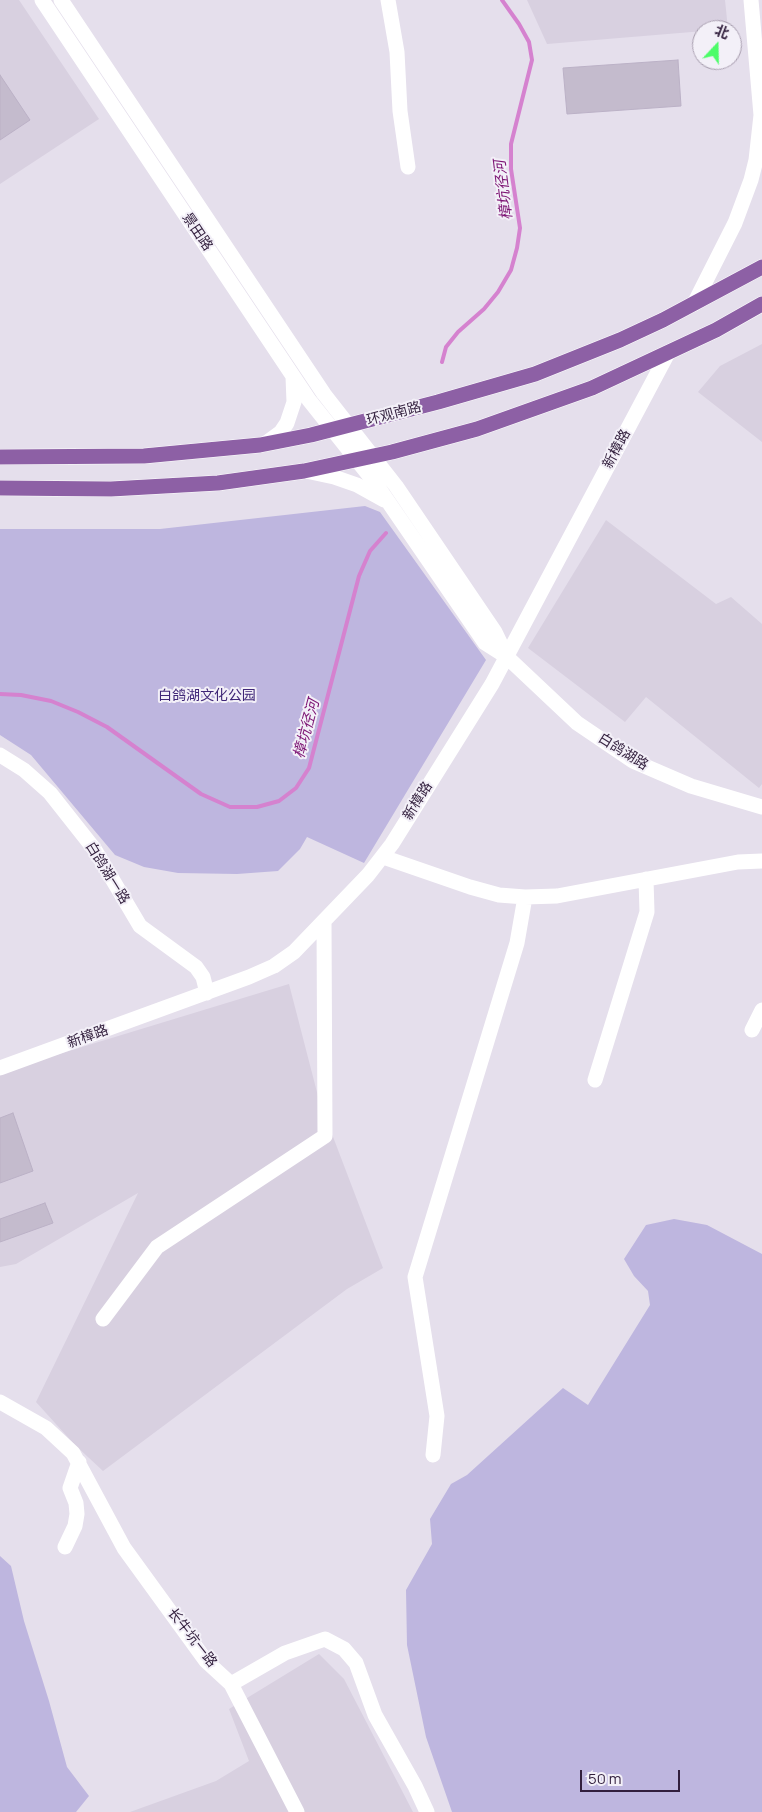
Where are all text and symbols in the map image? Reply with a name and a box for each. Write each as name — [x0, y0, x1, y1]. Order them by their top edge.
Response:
north arrow — [692, 20, 742, 70]
text: 北 — [712, 20, 732, 43]
water label: 樟坑径河 — [491, 159, 517, 221]
street label: 景田路 — [178, 210, 216, 254]
street label: 环观南路 — [365, 399, 423, 429]
street label: 新樟路 — [600, 427, 634, 471]
park label: 白鸽湖文化公园 — [158, 688, 256, 704]
water label: 樟坑径河 — [291, 698, 323, 760]
street label: 白鸽湖路 — [595, 730, 651, 774]
street label: 新樟路 — [400, 779, 436, 823]
street label: 白鸽湖一路 — [81, 839, 133, 907]
street label: 新樟路 — [65, 1022, 111, 1052]
street label: 长牛坑一路 — [164, 1605, 220, 1671]
scale bar — [582, 1760, 682, 1792]
text: 50 m — [588, 1768, 622, 1789]

